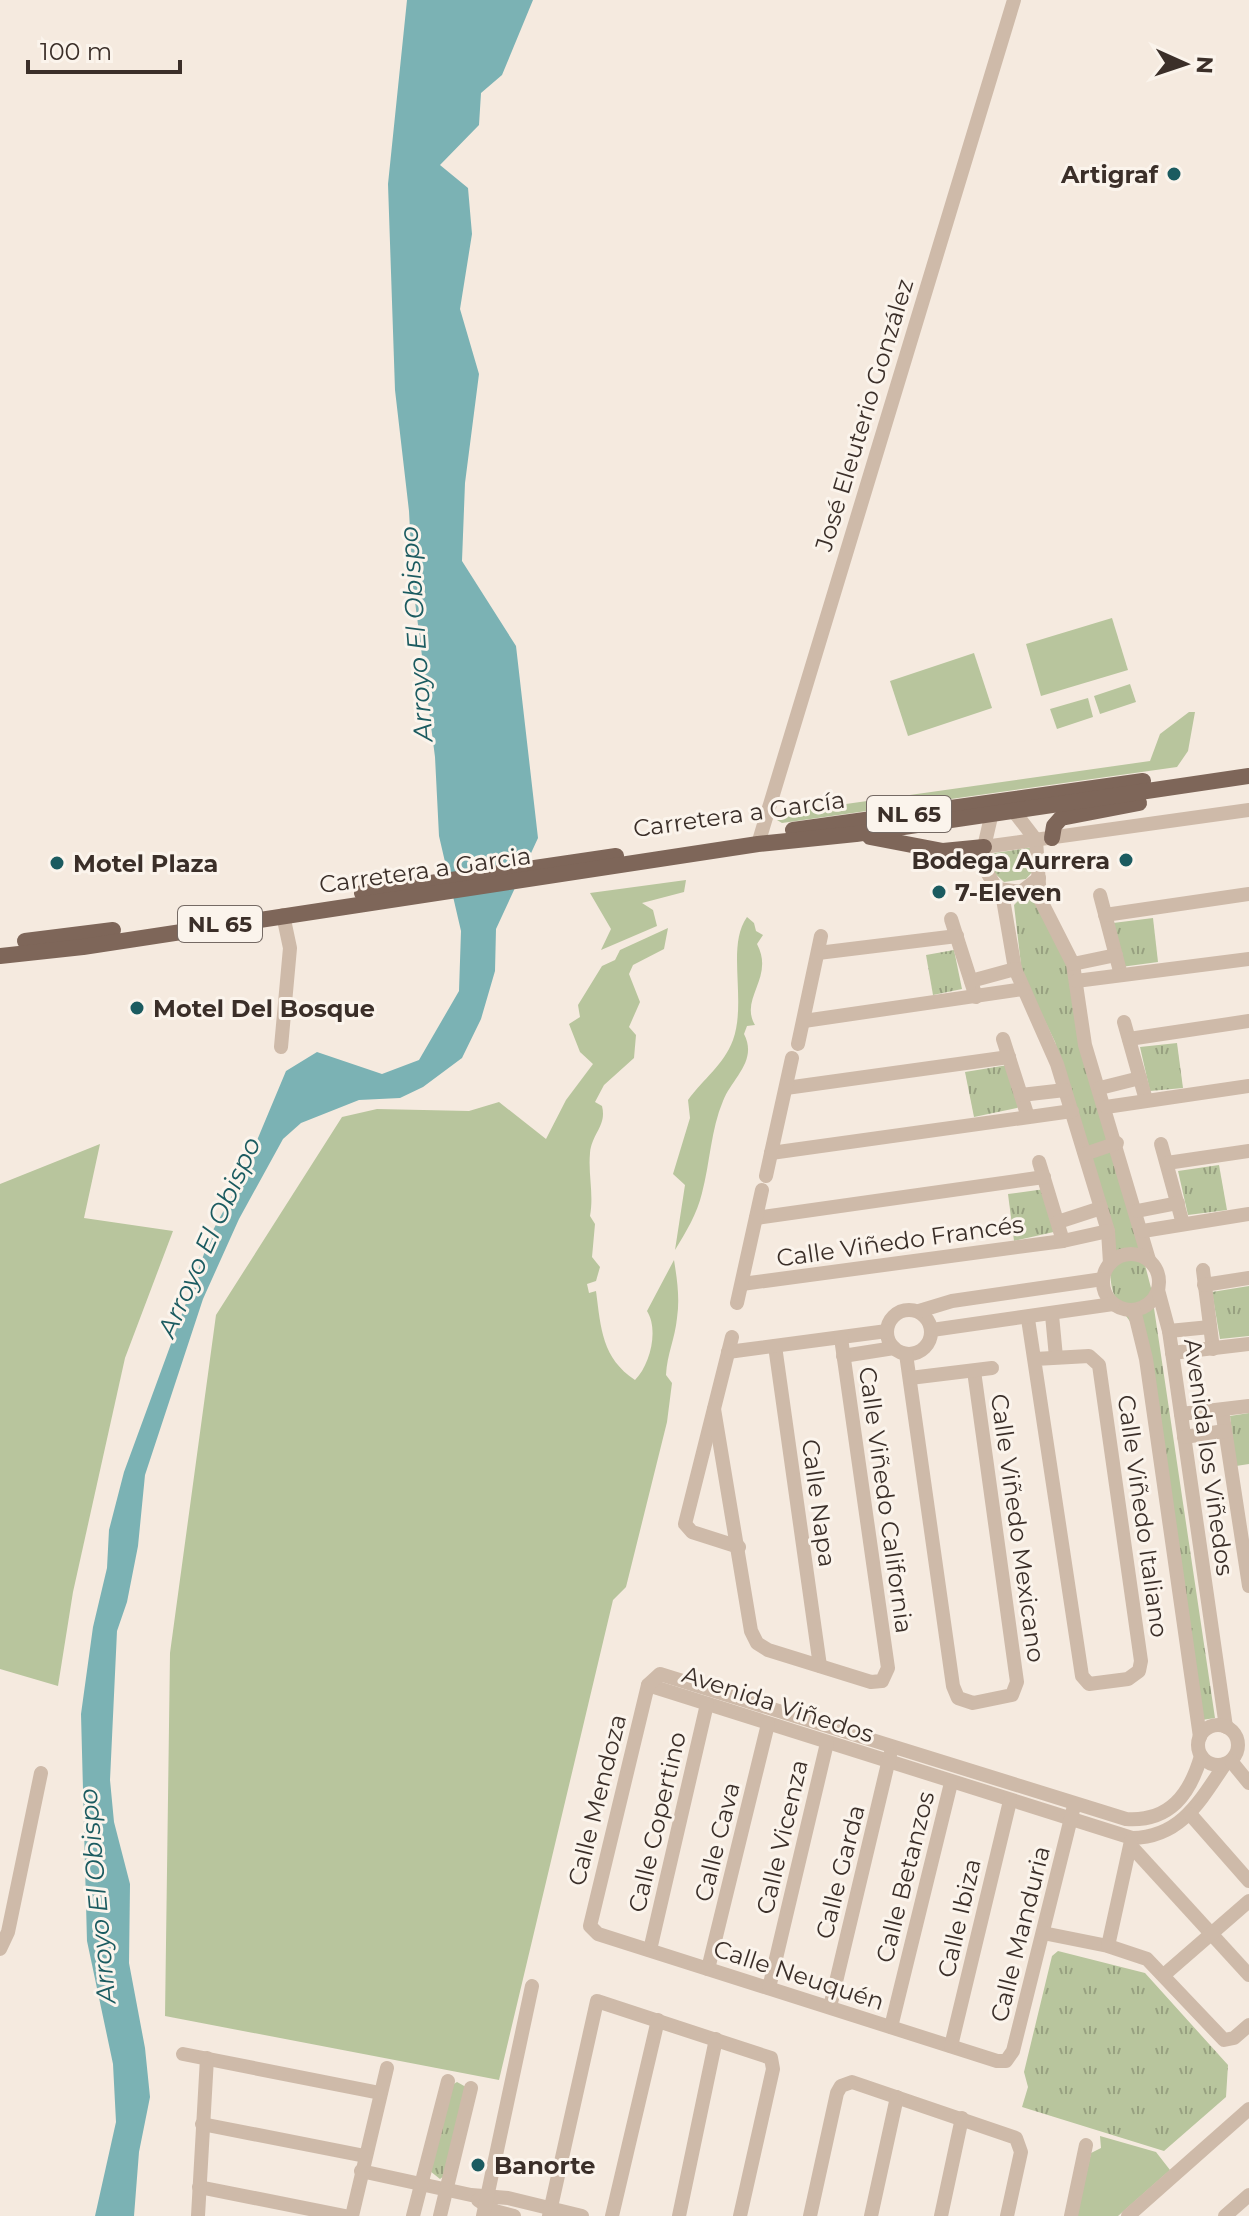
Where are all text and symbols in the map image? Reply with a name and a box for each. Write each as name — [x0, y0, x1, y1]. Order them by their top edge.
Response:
scale bar — [28, 24, 180, 74]
north arrow — [1145, 24, 1225, 104]
text: 100 m — [40, 37, 112, 66]
text: N — [1191, 55, 1218, 75]
place label: Artigraf — [1060, 160, 1160, 189]
marker: Artigraf — [1165, 165, 1183, 183]
street label: José Eleuterio González — [808, 275, 919, 556]
water label: Arroyo El Obispo — [393, 525, 440, 745]
street label: Carretera a García — [631, 785, 847, 843]
road number: NL 65 — [867, 796, 951, 832]
street label: Carretera a Garcia — [317, 841, 533, 899]
place label: Bodega Aurrera — [911, 846, 1110, 875]
place label: Motel Plaza — [73, 849, 218, 878]
marker: Bodega Aurrera — [1117, 851, 1135, 869]
marker: Motel Plaza — [48, 854, 66, 872]
place label: 7-Eleven — [955, 878, 1062, 907]
marker: 7-Eleven — [930, 883, 948, 901]
road number: NL 65 — [178, 906, 262, 942]
place label: Motel Del Bosque — [153, 994, 375, 1023]
marker: Motel Del Bosque — [128, 999, 146, 1017]
water label: Arroyo El Obispo — [150, 1132, 268, 1344]
street label: Calle Viñedo Francés — [775, 1209, 1025, 1273]
street label: Avenida los Viñedos — [1178, 1337, 1240, 1577]
street label: Calle Viñedo California — [853, 1365, 919, 1635]
street label: Calle Viñedo Mexicano — [985, 1392, 1051, 1664]
street label: Calle Viñedo Italiano — [1112, 1393, 1174, 1639]
street label: Calle Napa — [796, 1437, 842, 1569]
street label: Avenida Viñedos — [679, 1659, 877, 1749]
street label: Calle Mendoza — [562, 1711, 632, 1889]
street label: Calle Copertino — [622, 1729, 692, 1915]
street label: Calle Vicenza — [750, 1757, 814, 1917]
street label: Calle Cava — [688, 1779, 746, 1905]
water label: Arroyo El Obispo — [72, 1787, 123, 2007]
street label: Calle Betanzos — [870, 1788, 940, 1966]
street label: Calle Garda — [809, 1802, 871, 1942]
street label: Calle Manduria — [984, 1843, 1056, 2025]
street label: Calle Ibiza — [931, 1856, 987, 1980]
street label: Calle Neuquén — [710, 1934, 888, 2016]
place label: Banorte — [494, 2151, 595, 2180]
marker: Banorte — [469, 2156, 487, 2174]

